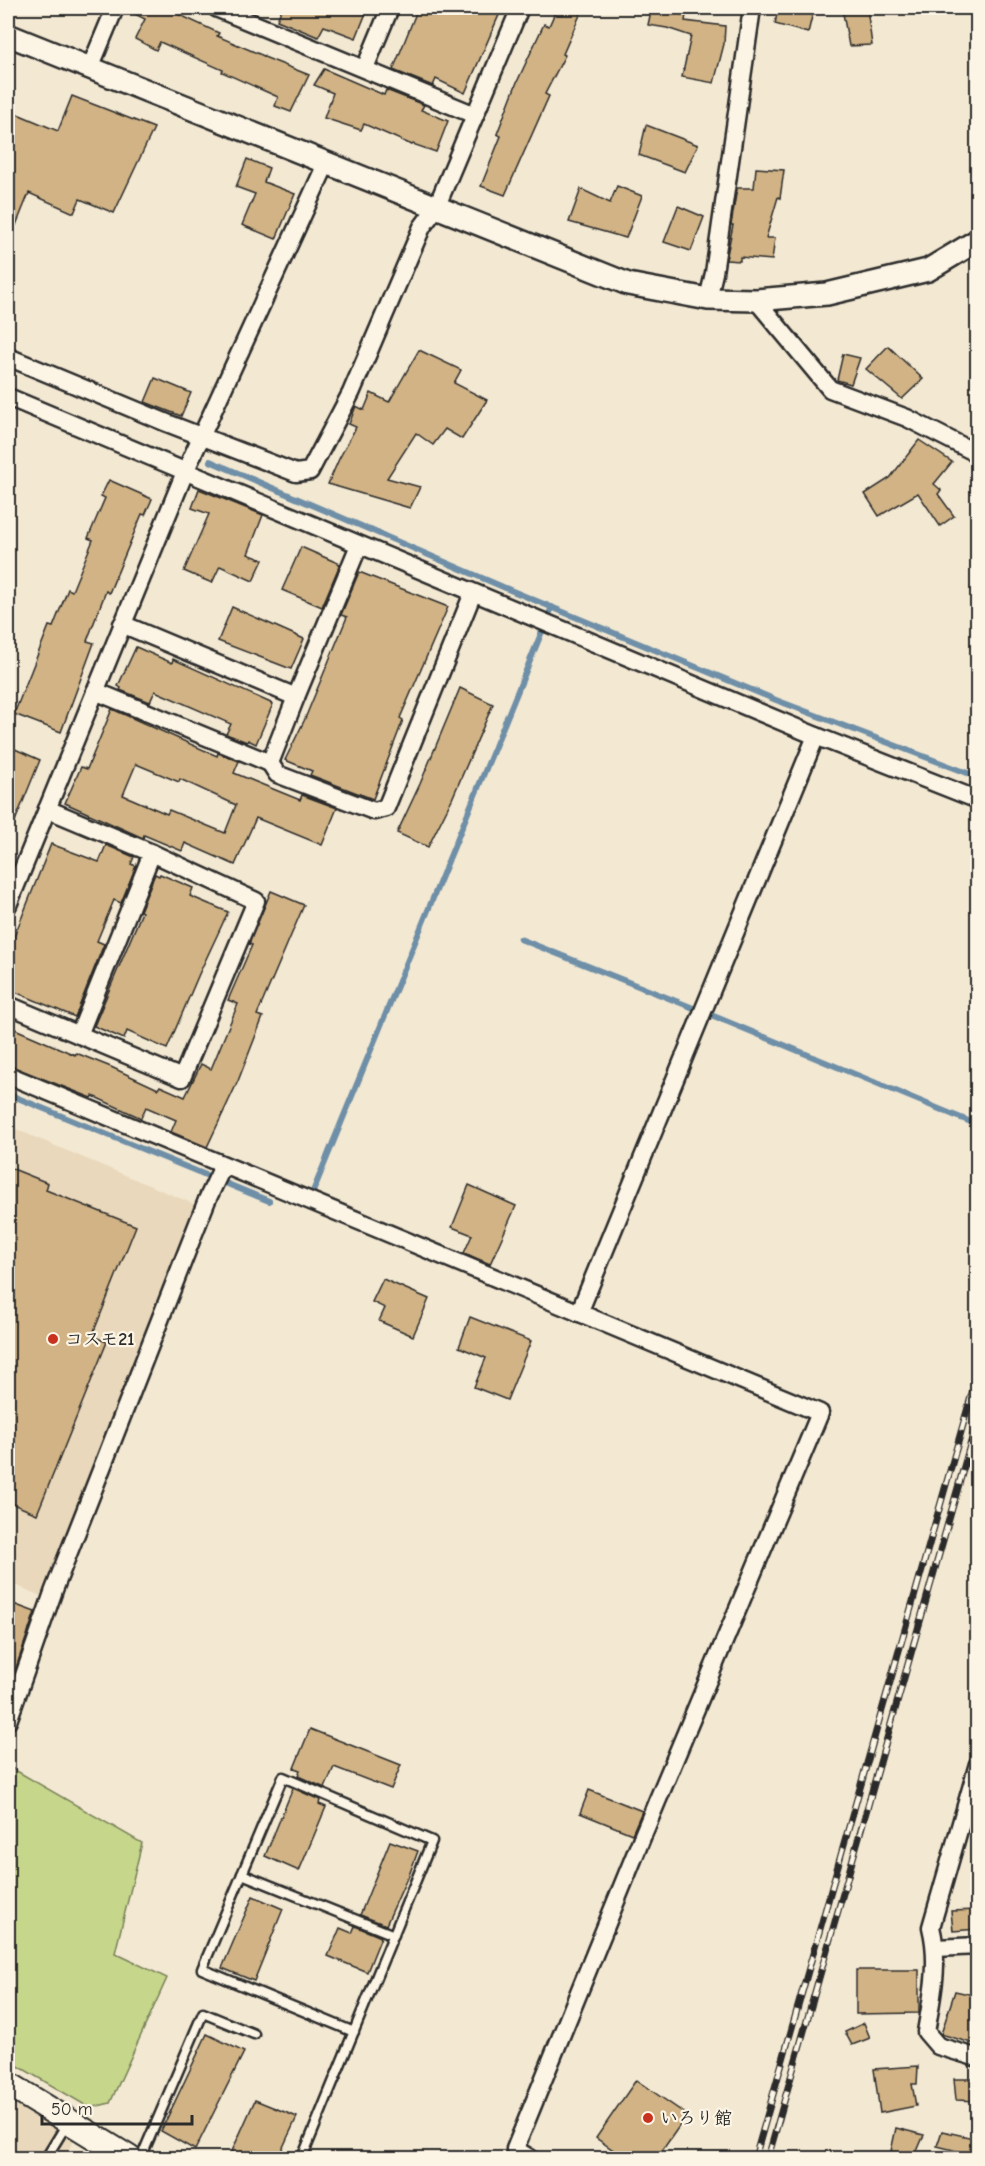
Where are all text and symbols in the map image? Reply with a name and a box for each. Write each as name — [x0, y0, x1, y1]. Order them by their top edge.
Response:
place label: コスモ21 — [65, 1329, 134, 1350]
marker: コスモ21 — [46, 1332, 60, 1346]
scale bar — [42, 2088, 192, 2126]
text: 50 m — [51, 2099, 93, 2120]
place label: いろり館 — [660, 2108, 732, 2129]
marker: いろり館 — [641, 2111, 655, 2125]

